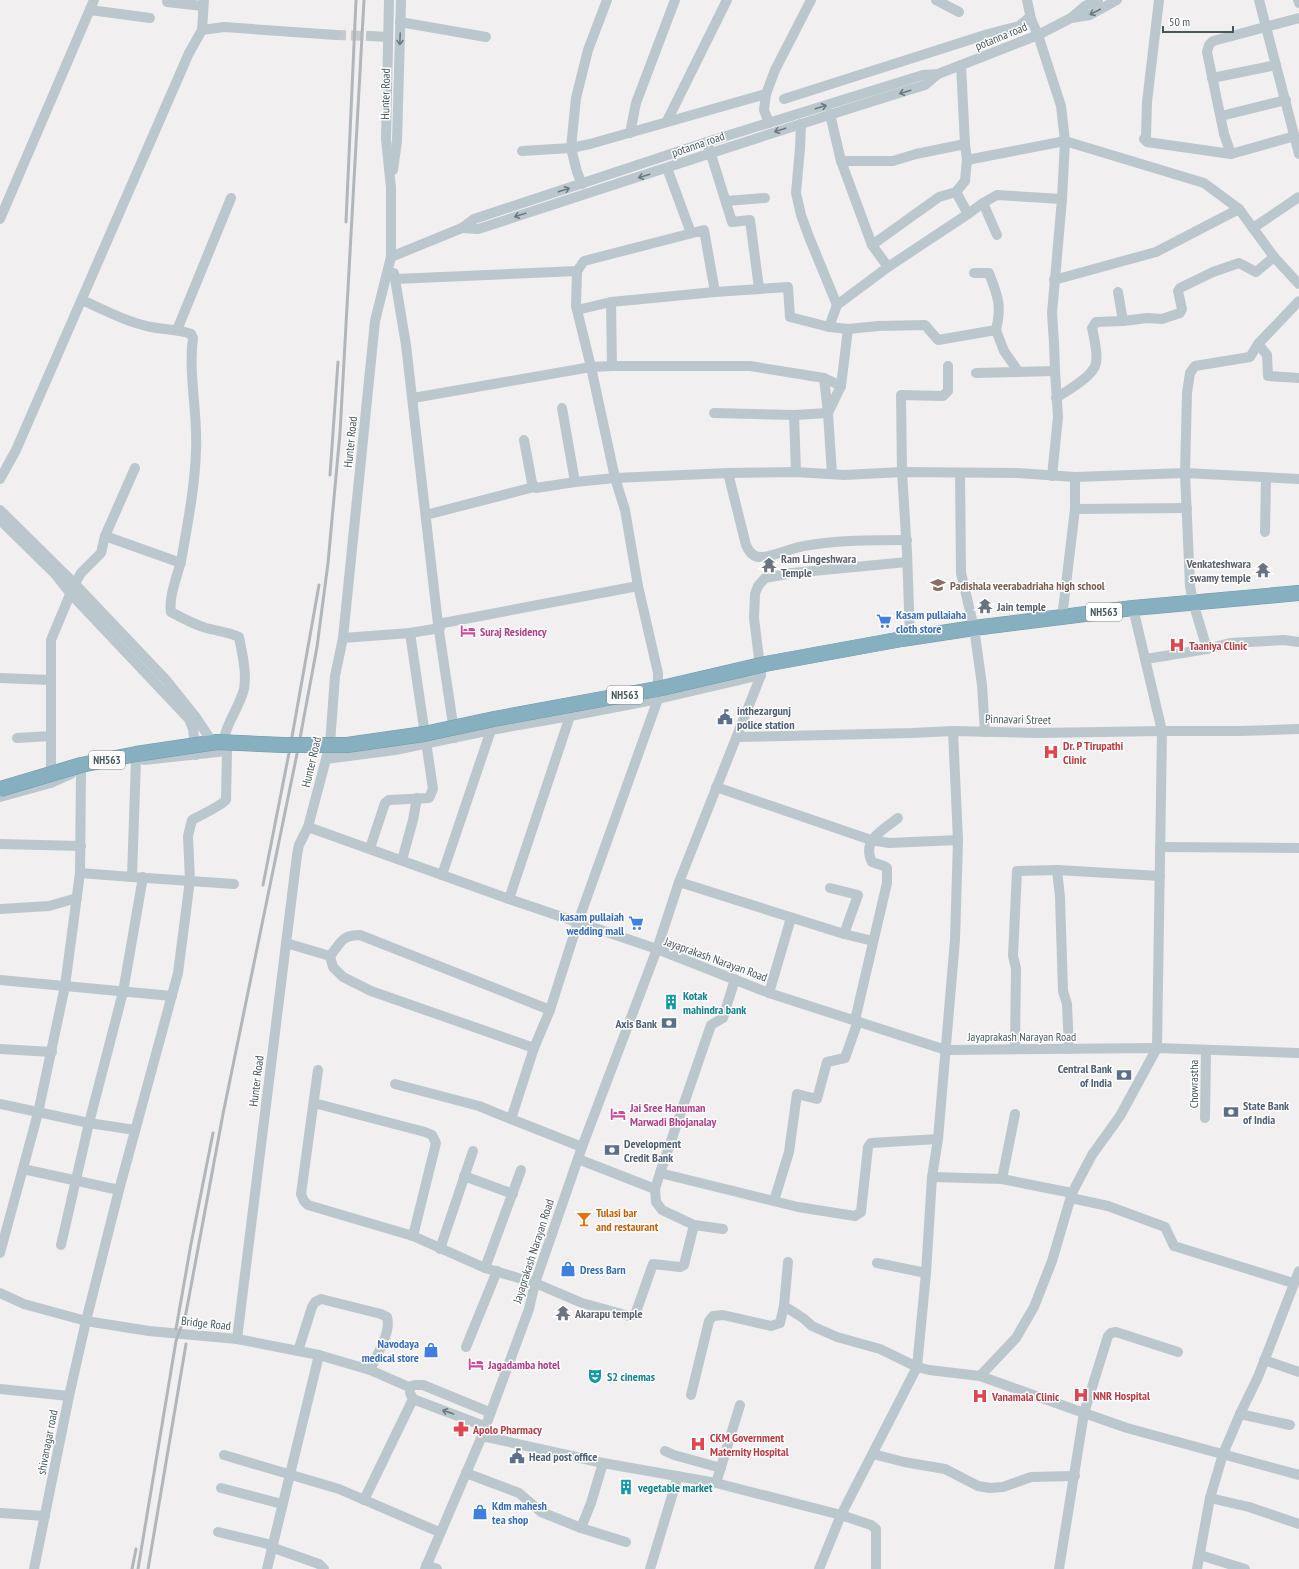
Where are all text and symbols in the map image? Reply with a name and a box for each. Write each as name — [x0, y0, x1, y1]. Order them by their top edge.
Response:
scale bar — [1163, 8, 1233, 34]
one-way arrow — [1089, 9, 1101, 16]
text: 50 m — [1169, 14, 1190, 29]
street label: potanna road — [973, 19, 1029, 53]
one-way arrow — [396, 32, 403, 45]
street label: Hunter Road — [377, 68, 393, 120]
one-way arrow — [898, 89, 911, 96]
one-way arrow — [814, 103, 827, 110]
one-way arrow — [774, 127, 787, 134]
street label: potanna road — [670, 128, 726, 160]
one-way arrow — [638, 173, 651, 180]
one-way arrow — [557, 186, 570, 193]
one-way arrow — [514, 212, 527, 219]
street label: Hunter Road — [340, 416, 360, 468]
place label: Ram Lingeshwara Temple — [781, 551, 856, 580]
temple icon: Ram Lingeshwara Temple — [760, 556, 778, 574]
place label: Venkateshwara swamy temple — [1185, 556, 1251, 585]
temple icon: Venkateshwara swamy temple — [1254, 561, 1272, 579]
school or university icon: Padishala veerabadriaha high school — [929, 576, 947, 594]
place label: Padishala veerabadriaha high school — [950, 578, 1105, 593]
temple icon: Jain temple — [976, 597, 994, 615]
place label: Jain temple — [996, 599, 1046, 614]
road number: NH563 — [1086, 603, 1122, 621]
place label: Kasam pullaiaha cloth store — [896, 607, 966, 636]
supermarket icon: Kasam pullaiaha cloth store — [875, 612, 893, 630]
hotel icon: Suraj Residency — [459, 622, 477, 640]
place label: Suraj Residency — [480, 624, 547, 639]
hospital icon: Taaniya Clinic — [1168, 636, 1186, 654]
place label: Taaniya Clinic — [1189, 638, 1248, 653]
road number: NH563 — [607, 686, 643, 704]
place label: inthezargunj police station — [737, 703, 795, 732]
public building icon: inthezargunj police station — [716, 708, 734, 726]
street label: Pinnavari Street — [985, 711, 1052, 727]
street label: Hunter Road — [298, 735, 324, 789]
place label: Dr. P Tirupathi Clinic — [1063, 738, 1123, 767]
hospital icon: Dr. P Tirupathi Clinic — [1042, 743, 1060, 761]
road number: NH563 — [89, 751, 125, 769]
place label: kasam pullaiah wedding mall — [560, 909, 624, 938]
supermarket icon: kasam pullaiah wedding mall — [627, 914, 645, 932]
street label: Jayaprakash Narayan Road — [661, 933, 770, 985]
place label: Kotak mahindra bank — [683, 988, 746, 1017]
building icon: Kotak mahindra bank — [662, 993, 680, 1011]
bank icon: Axis Bank — [660, 1014, 678, 1032]
place label: Axis Bank — [615, 1016, 657, 1031]
street label: Jayaprakash Narayan Road — [967, 1029, 1076, 1044]
street label: Hunter Road — [245, 1055, 267, 1107]
street label: Chowrastha — [1186, 1060, 1201, 1108]
place label: Central Bank of India — [1058, 1061, 1112, 1090]
bank icon: Central Bank of India — [1115, 1066, 1133, 1084]
place label: State Bank of India — [1243, 1098, 1289, 1127]
place label: Jai Sree Hanuman Marwadi Bhojanalay — [629, 1100, 717, 1129]
bank icon: State Bank of India — [1222, 1103, 1240, 1121]
hotel icon: Jai Sree Hanuman Marwadi Bhojanalay — [609, 1105, 627, 1123]
place label: Development Credit Bank — [624, 1136, 681, 1165]
bank icon: Development Credit Bank — [603, 1141, 621, 1159]
street label: Jayaprakash Narayan Road — [509, 1197, 557, 1306]
place label: Tulasi bar and restaurant — [596, 1205, 659, 1234]
bar icon: Tulasi bar and restaurant — [575, 1210, 593, 1228]
shop icon: Dress Barn — [559, 1260, 577, 1278]
place label: Dress Barn — [580, 1262, 626, 1277]
temple icon: Akarapu temple — [554, 1304, 572, 1322]
place label: Akarapu temple — [574, 1306, 643, 1321]
street label: Bridge Road — [180, 1313, 232, 1333]
place label: Navodaya medical store — [362, 1336, 419, 1365]
shop icon: Navodaya medical store — [422, 1341, 440, 1359]
hotel icon: Jagadamba hotel — [467, 1355, 485, 1373]
place label: Jagadamba hotel — [487, 1357, 560, 1372]
theatre icon: S2 cinemas — [586, 1367, 604, 1385]
place label: S2 cinemas — [607, 1369, 655, 1384]
hospital icon: NNR Hospital — [1072, 1386, 1090, 1404]
hospital icon: Vanamala Clinic — [971, 1387, 989, 1405]
place label: NNR Hospital — [1093, 1388, 1150, 1403]
place label: Vanamala Clinic — [991, 1389, 1060, 1404]
street label: shivanagar road — [33, 1408, 61, 1476]
one-way arrow — [442, 1408, 454, 1416]
pharmacy icon: Apolo Pharmacy — [452, 1420, 470, 1438]
place label: Apolo Pharmacy — [472, 1422, 542, 1437]
place label: CKM Government Maternity Hospital — [710, 1430, 789, 1459]
hospital icon: CKM Government Maternity Hospital — [689, 1435, 707, 1453]
public building icon: Head post office — [508, 1447, 526, 1465]
place label: Head post office — [529, 1449, 597, 1464]
building icon: vegetable market — [617, 1478, 635, 1496]
place label: vegetable market — [637, 1480, 713, 1495]
place label: Kdm mahesh tea shop — [492, 1498, 547, 1527]
shop icon: Kdm mahesh tea shop — [471, 1503, 489, 1521]

